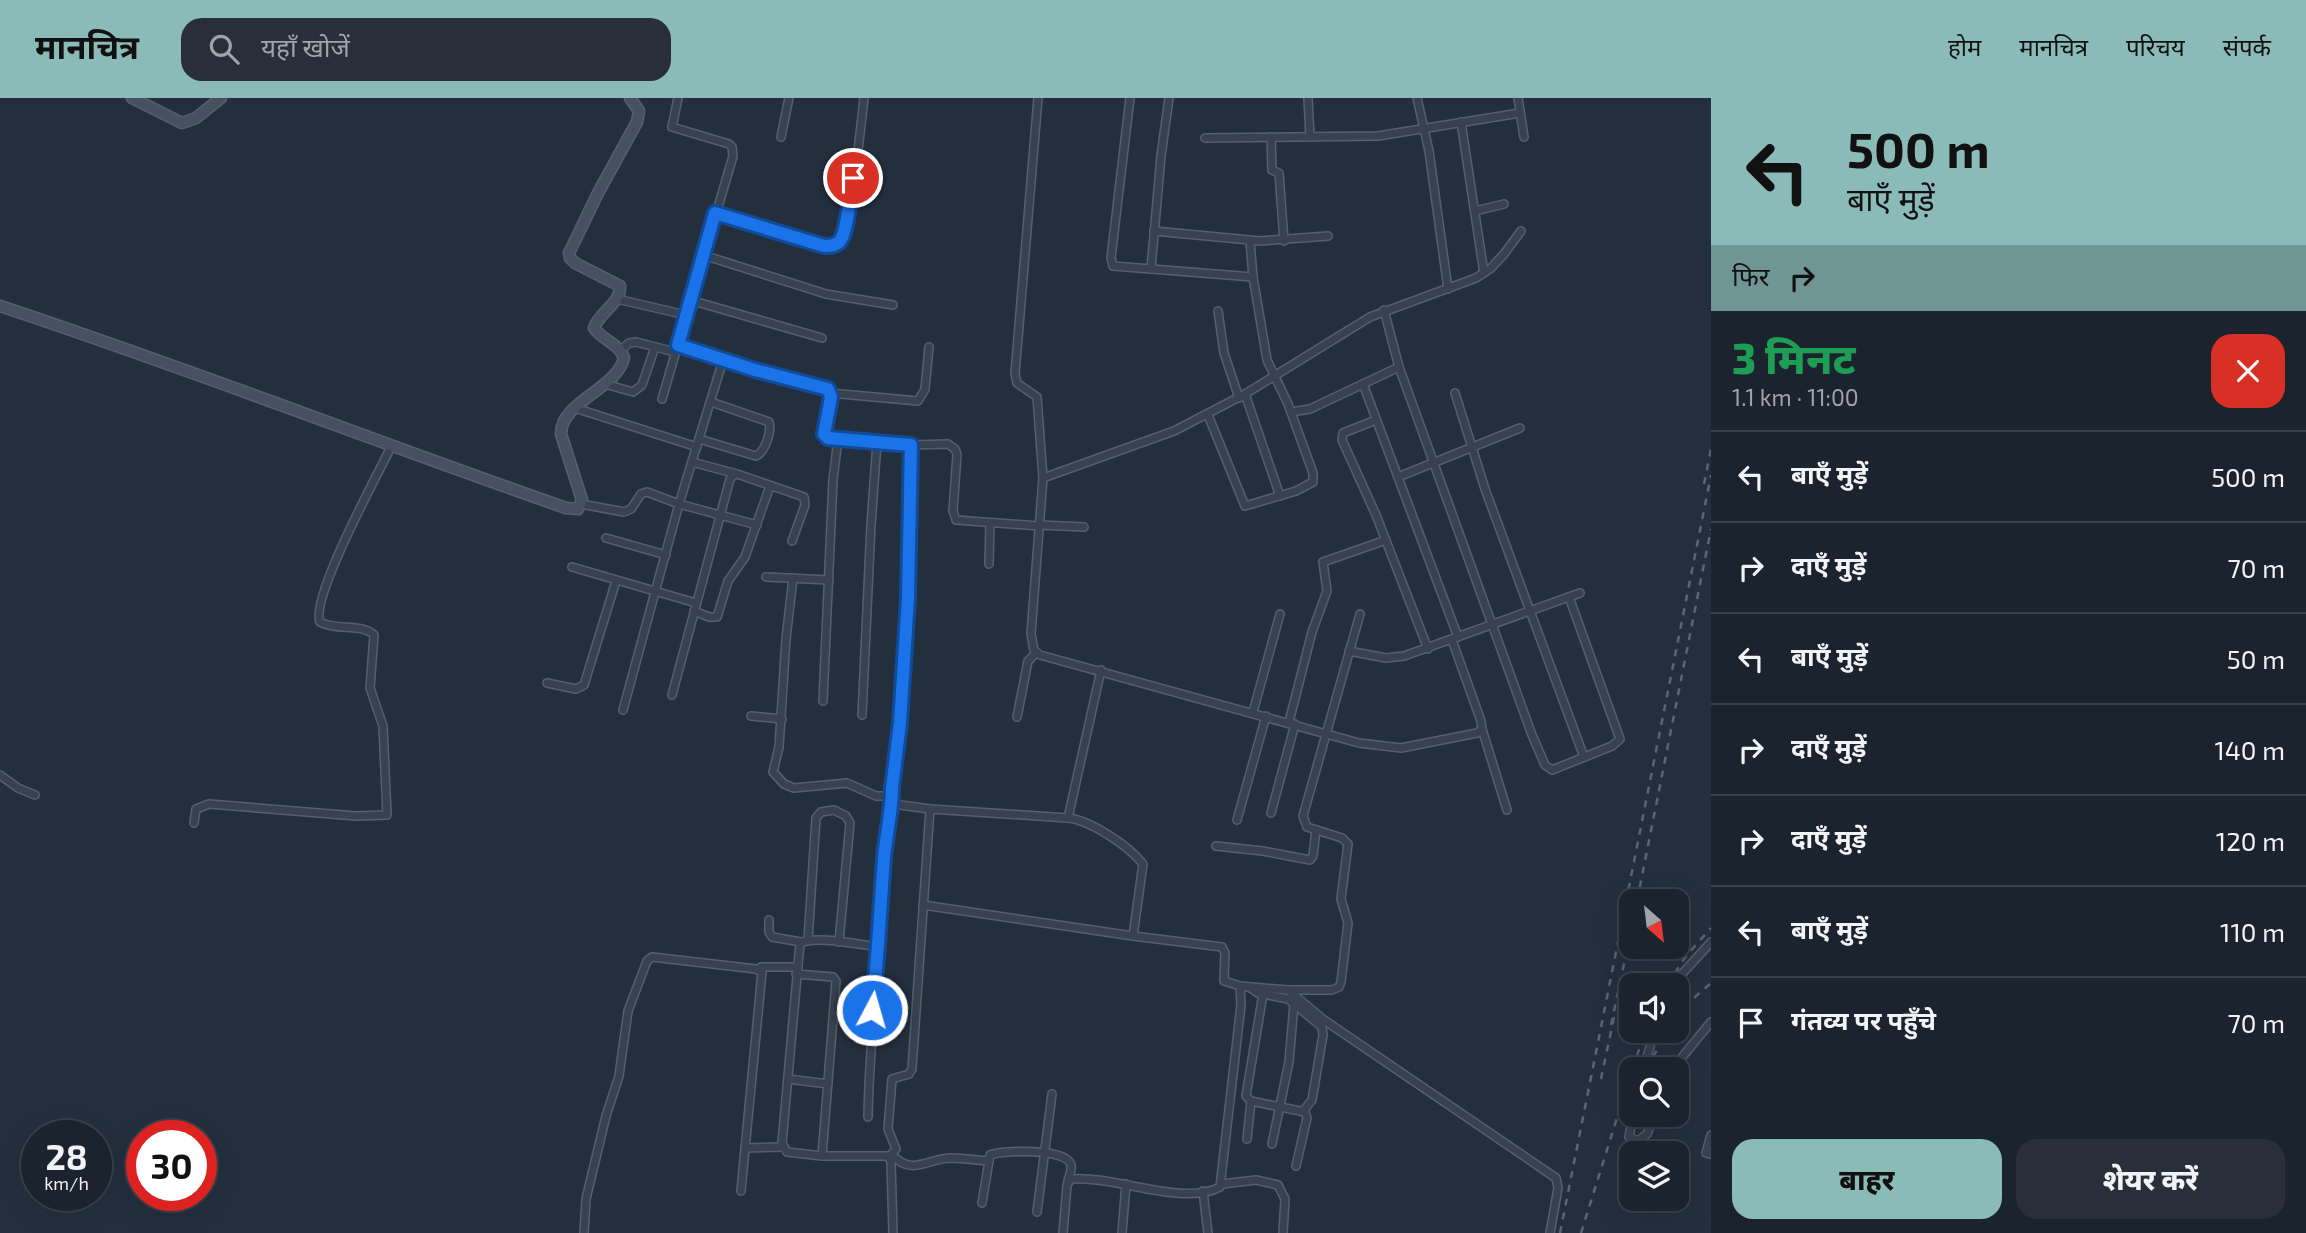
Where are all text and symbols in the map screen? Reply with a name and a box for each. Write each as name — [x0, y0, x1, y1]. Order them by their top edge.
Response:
search box — [181, 18, 671, 81]
text: मानचित्र — [35, 26, 139, 66]
icon: search — [205, 30, 243, 68]
text: यहाँ खोजें — [261, 31, 350, 62]
text: होम — [1948, 32, 1981, 61]
text: मानचित्र — [2019, 32, 2088, 61]
text: परिचय — [2126, 32, 2185, 61]
text: संपर्क — [2223, 32, 2271, 61]
text: 500 m — [1847, 119, 1990, 178]
icon: left — [1732, 126, 1823, 217]
pin — [823, 148, 883, 208]
icon: arrive — [834, 159, 872, 197]
text: बाएँ मुड़ें — [1847, 179, 1935, 217]
icon: right — [1783, 259, 1821, 297]
text: फिर — [1732, 260, 1769, 291]
text: 3 मिनट — [1732, 332, 1855, 382]
button: close — [2211, 334, 2285, 408]
text: 1.1 km · 11:00 — [1732, 383, 1859, 411]
icon: left — [1732, 458, 1770, 496]
text: बाएँ मुड़ें — [1791, 458, 1868, 489]
text: 500 m — [2211, 461, 2285, 492]
icon: right — [1732, 549, 1770, 587]
text: दाएँ मुड़ें — [1791, 549, 1866, 580]
text: 70 m — [2227, 552, 2285, 583]
icon: left — [1732, 640, 1770, 678]
text: बाएँ मुड़ें — [1791, 640, 1868, 671]
text: 50 m — [2227, 643, 2285, 674]
icon: right — [1732, 731, 1770, 769]
text: दाएँ मुड़ें — [1791, 731, 1866, 762]
text: 140 m — [2214, 734, 2285, 765]
icon: right — [1732, 822, 1770, 860]
text: दाएँ मुड़ें — [1791, 822, 1866, 853]
text: 120 m — [2216, 825, 2285, 856]
north arrow — [1619, 889, 1689, 959]
map controls — [1619, 889, 1689, 1211]
icon: left — [1732, 913, 1770, 951]
text: बाएँ मुड़ें — [1791, 913, 1868, 944]
text: 110 m — [2220, 916, 2285, 947]
position arrow — [835, 973, 909, 1047]
button: sound — [1619, 973, 1689, 1043]
icon: arrive — [1732, 1004, 1770, 1042]
text: गंतव्य पर पहुँचे — [1791, 1004, 1936, 1035]
text: 70 m — [2227, 1007, 2285, 1038]
button: search — [1619, 1057, 1689, 1127]
speed limit sign: 30 — [126, 1120, 217, 1211]
text: 28 — [45, 1135, 88, 1177]
button: बाहर — [1732, 1139, 2002, 1219]
button: शेयर करें — [2016, 1139, 2285, 1219]
button: layers — [1619, 1141, 1689, 1211]
text: km/h — [44, 1172, 89, 1194]

